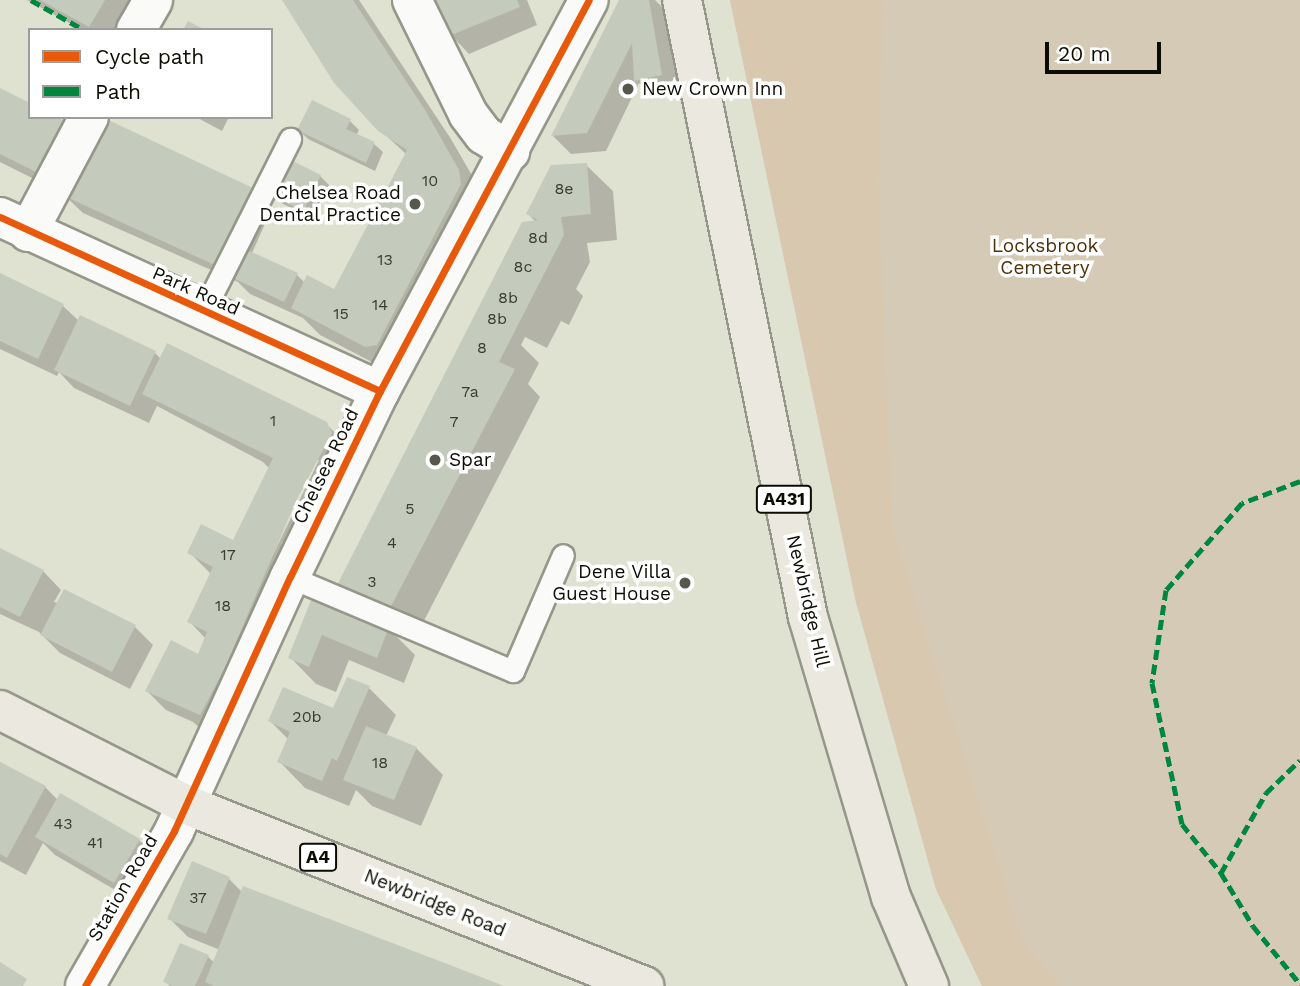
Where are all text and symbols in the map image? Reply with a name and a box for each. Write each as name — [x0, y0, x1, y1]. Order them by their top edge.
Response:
legend — [28, 28, 273, 119]
scale bar — [1048, 28, 1164, 72]
text: 20 m — [1058, 41, 1110, 66]
text: Cycle path — [95, 44, 204, 69]
place label: New Crown Inn — [642, 78, 784, 100]
text: Path — [95, 79, 141, 104]
marker: New Crown Inn — [620, 81, 636, 97]
house number: 10 — [422, 171, 438, 191]
house number: 8e — [554, 179, 574, 199]
place label: Chelsea Road Dental Practice — [259, 182, 401, 226]
marker: Chelsea Road Dental Practice — [407, 196, 423, 212]
house number: 8d — [528, 228, 548, 248]
park label: Locksbrook Cemetery — [992, 235, 1098, 279]
house number: 13 — [377, 250, 393, 270]
house number: 8c — [514, 257, 532, 277]
street label: Park Road — [149, 262, 243, 320]
house number: 8b — [498, 288, 518, 308]
house number: 14 — [372, 295, 388, 315]
house number: 15 — [333, 304, 349, 324]
house number: 8b — [487, 309, 507, 329]
house number: 8 — [477, 338, 487, 358]
house number: 7a — [461, 382, 479, 402]
street label: Chelsea Road — [288, 404, 364, 528]
house number: 1 — [270, 411, 276, 431]
house number: 7 — [450, 412, 458, 432]
place label: Spar — [449, 449, 492, 471]
marker: Spar — [427, 452, 443, 468]
road number: A431 — [754, 485, 814, 514]
house number: 5 — [405, 499, 415, 519]
house number: 4 — [387, 533, 397, 553]
street label: Newbridge Hill — [782, 533, 834, 669]
house number: 17 — [220, 545, 236, 565]
place label: Dene Villa Guest House — [552, 561, 671, 605]
house number: 3 — [367, 572, 377, 592]
marker: Dene Villa Guest House — [677, 575, 693, 591]
house number: 18 — [215, 596, 231, 616]
house number: 20b — [292, 707, 322, 727]
house number: 18 — [372, 753, 388, 773]
house number: 43 — [53, 814, 73, 834]
street label: Station Road — [83, 831, 163, 945]
house number: 41 — [87, 833, 103, 853]
road number: A4 — [299, 842, 337, 872]
street label: Newbridge Road — [361, 864, 509, 942]
house number: 37 — [189, 888, 207, 908]

